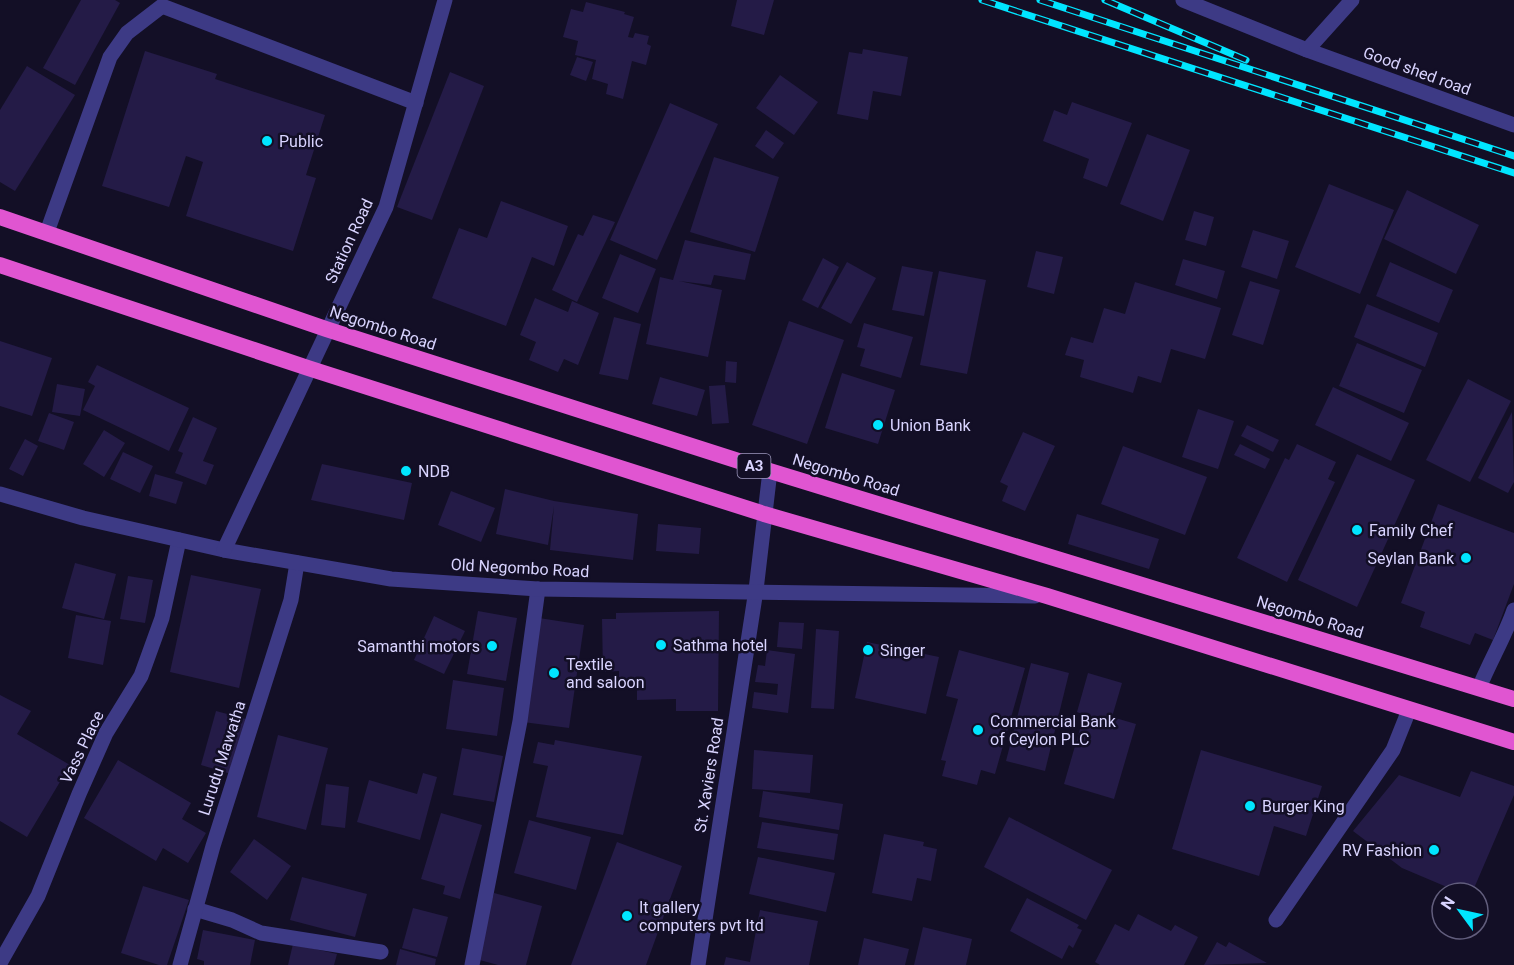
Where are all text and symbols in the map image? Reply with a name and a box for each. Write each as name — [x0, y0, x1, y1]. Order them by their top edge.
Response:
street label: Good shed road — [1361, 43, 1473, 99]
place label: Public — [279, 132, 323, 151]
marker: Public — [260, 134, 274, 148]
street label: Station Road — [321, 196, 377, 286]
street label: Negombo Road — [327, 302, 439, 354]
place label: Union Bank — [890, 416, 972, 435]
marker: Union Bank — [871, 418, 885, 432]
street label: Negombo Road — [790, 450, 902, 500]
road number: A3 — [738, 454, 771, 478]
place label: NDB — [418, 462, 450, 481]
marker: NDB — [399, 464, 413, 478]
place label: Family Chef — [1369, 521, 1453, 540]
marker: Family Chef — [1350, 523, 1364, 537]
place label: Seylan Bank — [1368, 549, 1455, 568]
marker: Seylan Bank — [1459, 551, 1473, 565]
street label: Old Negombo Road — [450, 555, 590, 581]
street label: Negombo Road — [1254, 592, 1366, 642]
place label: Sathma hotel — [673, 636, 768, 655]
place label: Samanthi motors — [357, 637, 480, 656]
marker: Sathma hotel — [654, 638, 668, 652]
marker: Samanthi motors — [485, 639, 499, 653]
place label: Singer — [880, 641, 926, 660]
marker: Singer — [861, 643, 875, 657]
place label: Textile and saloon — [566, 655, 644, 692]
marker: Textile and saloon — [547, 666, 561, 680]
street label: Lurudu Mawatha — [195, 698, 249, 818]
street label: Vass Place — [56, 708, 108, 786]
place label: Commercial Bank of Ceylon PLC — [990, 712, 1117, 749]
street label: St. Xaviers Road — [691, 716, 727, 834]
marker: Commercial Bank of Ceylon PLC — [971, 723, 985, 737]
place label: Burger King — [1262, 797, 1345, 816]
marker: Burger King — [1243, 799, 1257, 813]
place label: RV Fashion — [1342, 841, 1422, 860]
marker: RV Fashion — [1427, 843, 1441, 857]
north arrow — [1430, 881, 1490, 941]
text: N — [1437, 893, 1459, 913]
place label: It gallery computers pvt ltd — [639, 898, 764, 935]
marker: It gallery computers pvt ltd — [620, 909, 634, 923]

